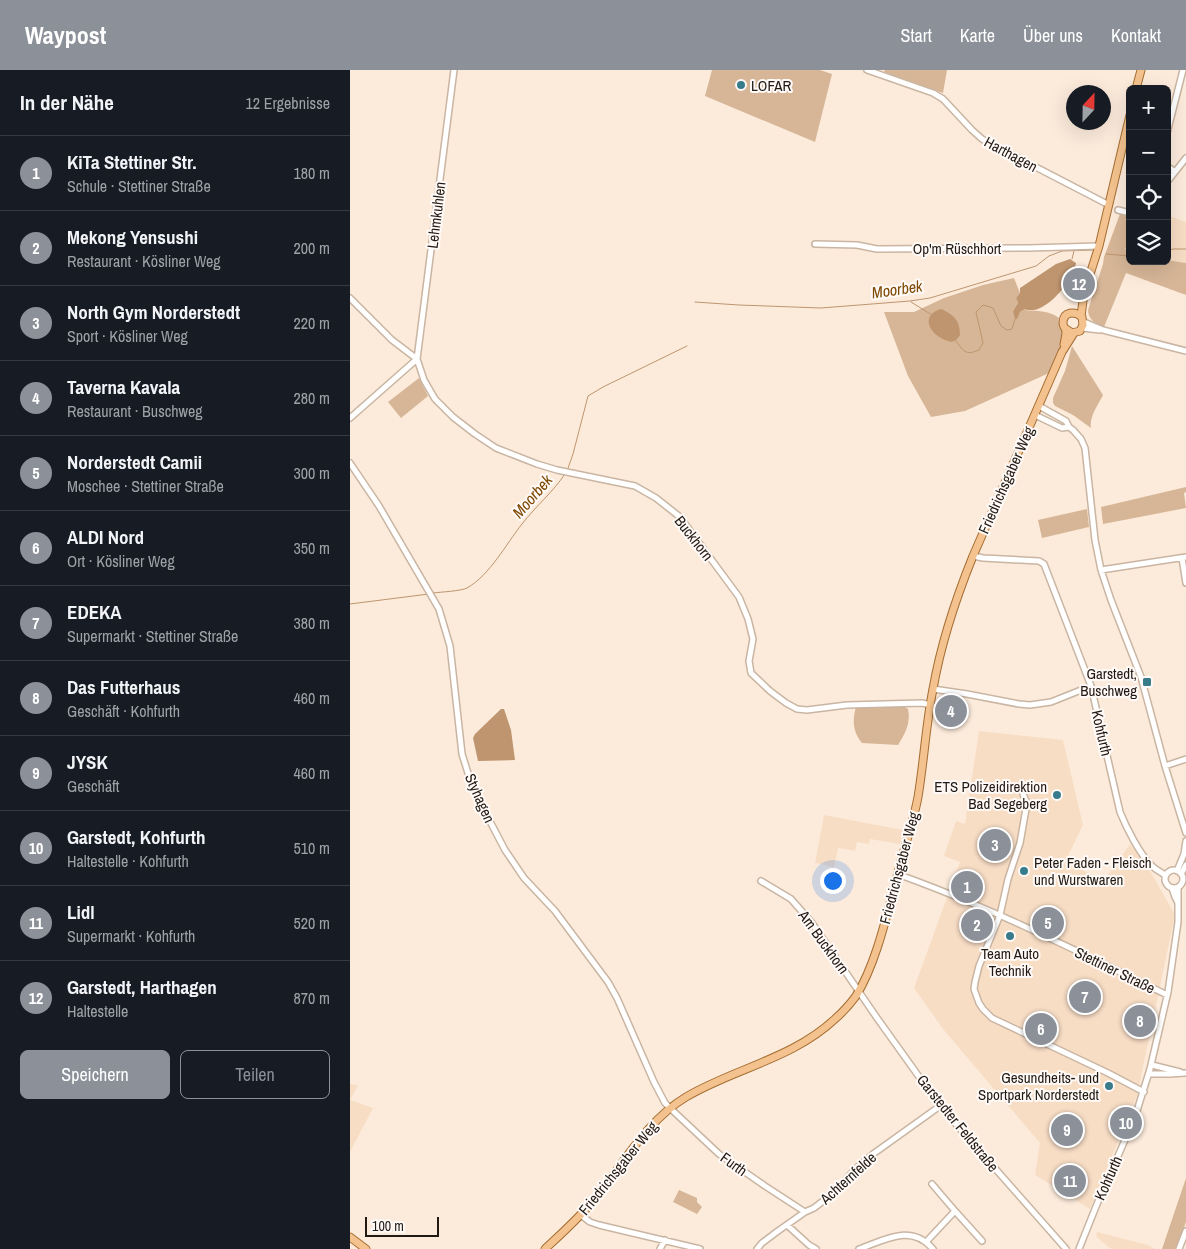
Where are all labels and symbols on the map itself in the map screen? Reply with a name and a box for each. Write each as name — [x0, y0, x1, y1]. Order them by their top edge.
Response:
place label: LOFAR — [751, 75, 791, 96]
marker: LOFAR — [735, 79, 747, 91]
north arrow — [1066, 85, 1111, 130]
street label: Harthagen — [981, 131, 1041, 177]
street label: Lehmkuhlen — [421, 180, 451, 250]
street label: Op'm Rüschhort — [913, 238, 1002, 259]
pin: 12 — [1063, 265, 1095, 303]
water label: Moorbek — [870, 274, 924, 303]
street label: Friedrichsgaber Weg — [973, 423, 1039, 537]
water label: Moorbek — [507, 469, 557, 522]
street label: Buckhorn — [670, 511, 718, 565]
place label: Garstedt, Buschweg — [1080, 663, 1137, 701]
marker: Garstedt, Buschweg — [1141, 676, 1153, 688]
pin: 4 — [935, 692, 967, 730]
street label: Kohfurth — [1087, 708, 1117, 758]
street label: Styhagen — [460, 770, 500, 826]
place label: ETS Polizeidirektion Bad Segeberg — [934, 776, 1047, 814]
marker: ETS Polizeidirektion Bad Segeberg — [1051, 789, 1063, 801]
street label: Friedrichsgaber Weg — [874, 809, 924, 926]
pin: 3 — [979, 826, 1011, 864]
place label: Peter Faden - Fleisch und Wurstwaren — [1034, 852, 1152, 890]
marker: Peter Faden - Fleisch und Wurstwaren — [1018, 865, 1030, 877]
your location — [820, 868, 846, 894]
pin: 1 — [951, 868, 983, 906]
pin: 5 — [1032, 904, 1064, 942]
street label: Am Buckhorn — [793, 905, 854, 978]
pin: 2 — [961, 906, 993, 944]
marker: Team Auto Technik — [1004, 930, 1016, 942]
street label: Stettiner Straße — [1071, 942, 1159, 999]
place label: Team Auto Technik — [981, 943, 1039, 981]
pin: 7 — [1069, 978, 1101, 1016]
pin: 8 — [1124, 1002, 1156, 1040]
pin: 6 — [1025, 1010, 1057, 1048]
place label: Gesundheits- und Sportpark Norderstedt — [978, 1067, 1100, 1105]
street label: Garstedter Feldstraße — [912, 1070, 1004, 1176]
marker: Gesundheits- und Sportpark Norderstedt — [1103, 1080, 1115, 1092]
pin: 10 — [1110, 1104, 1142, 1142]
pin: 9 — [1051, 1111, 1083, 1149]
street label: Friedrichsgaber Weg — [574, 1116, 663, 1219]
street label: Furth — [716, 1147, 752, 1181]
street label: Achternfelde — [815, 1147, 881, 1210]
street label: Kohfurth — [1089, 1152, 1127, 1204]
pin: 11 — [1054, 1162, 1086, 1200]
scale bar — [365, 1214, 439, 1237]

